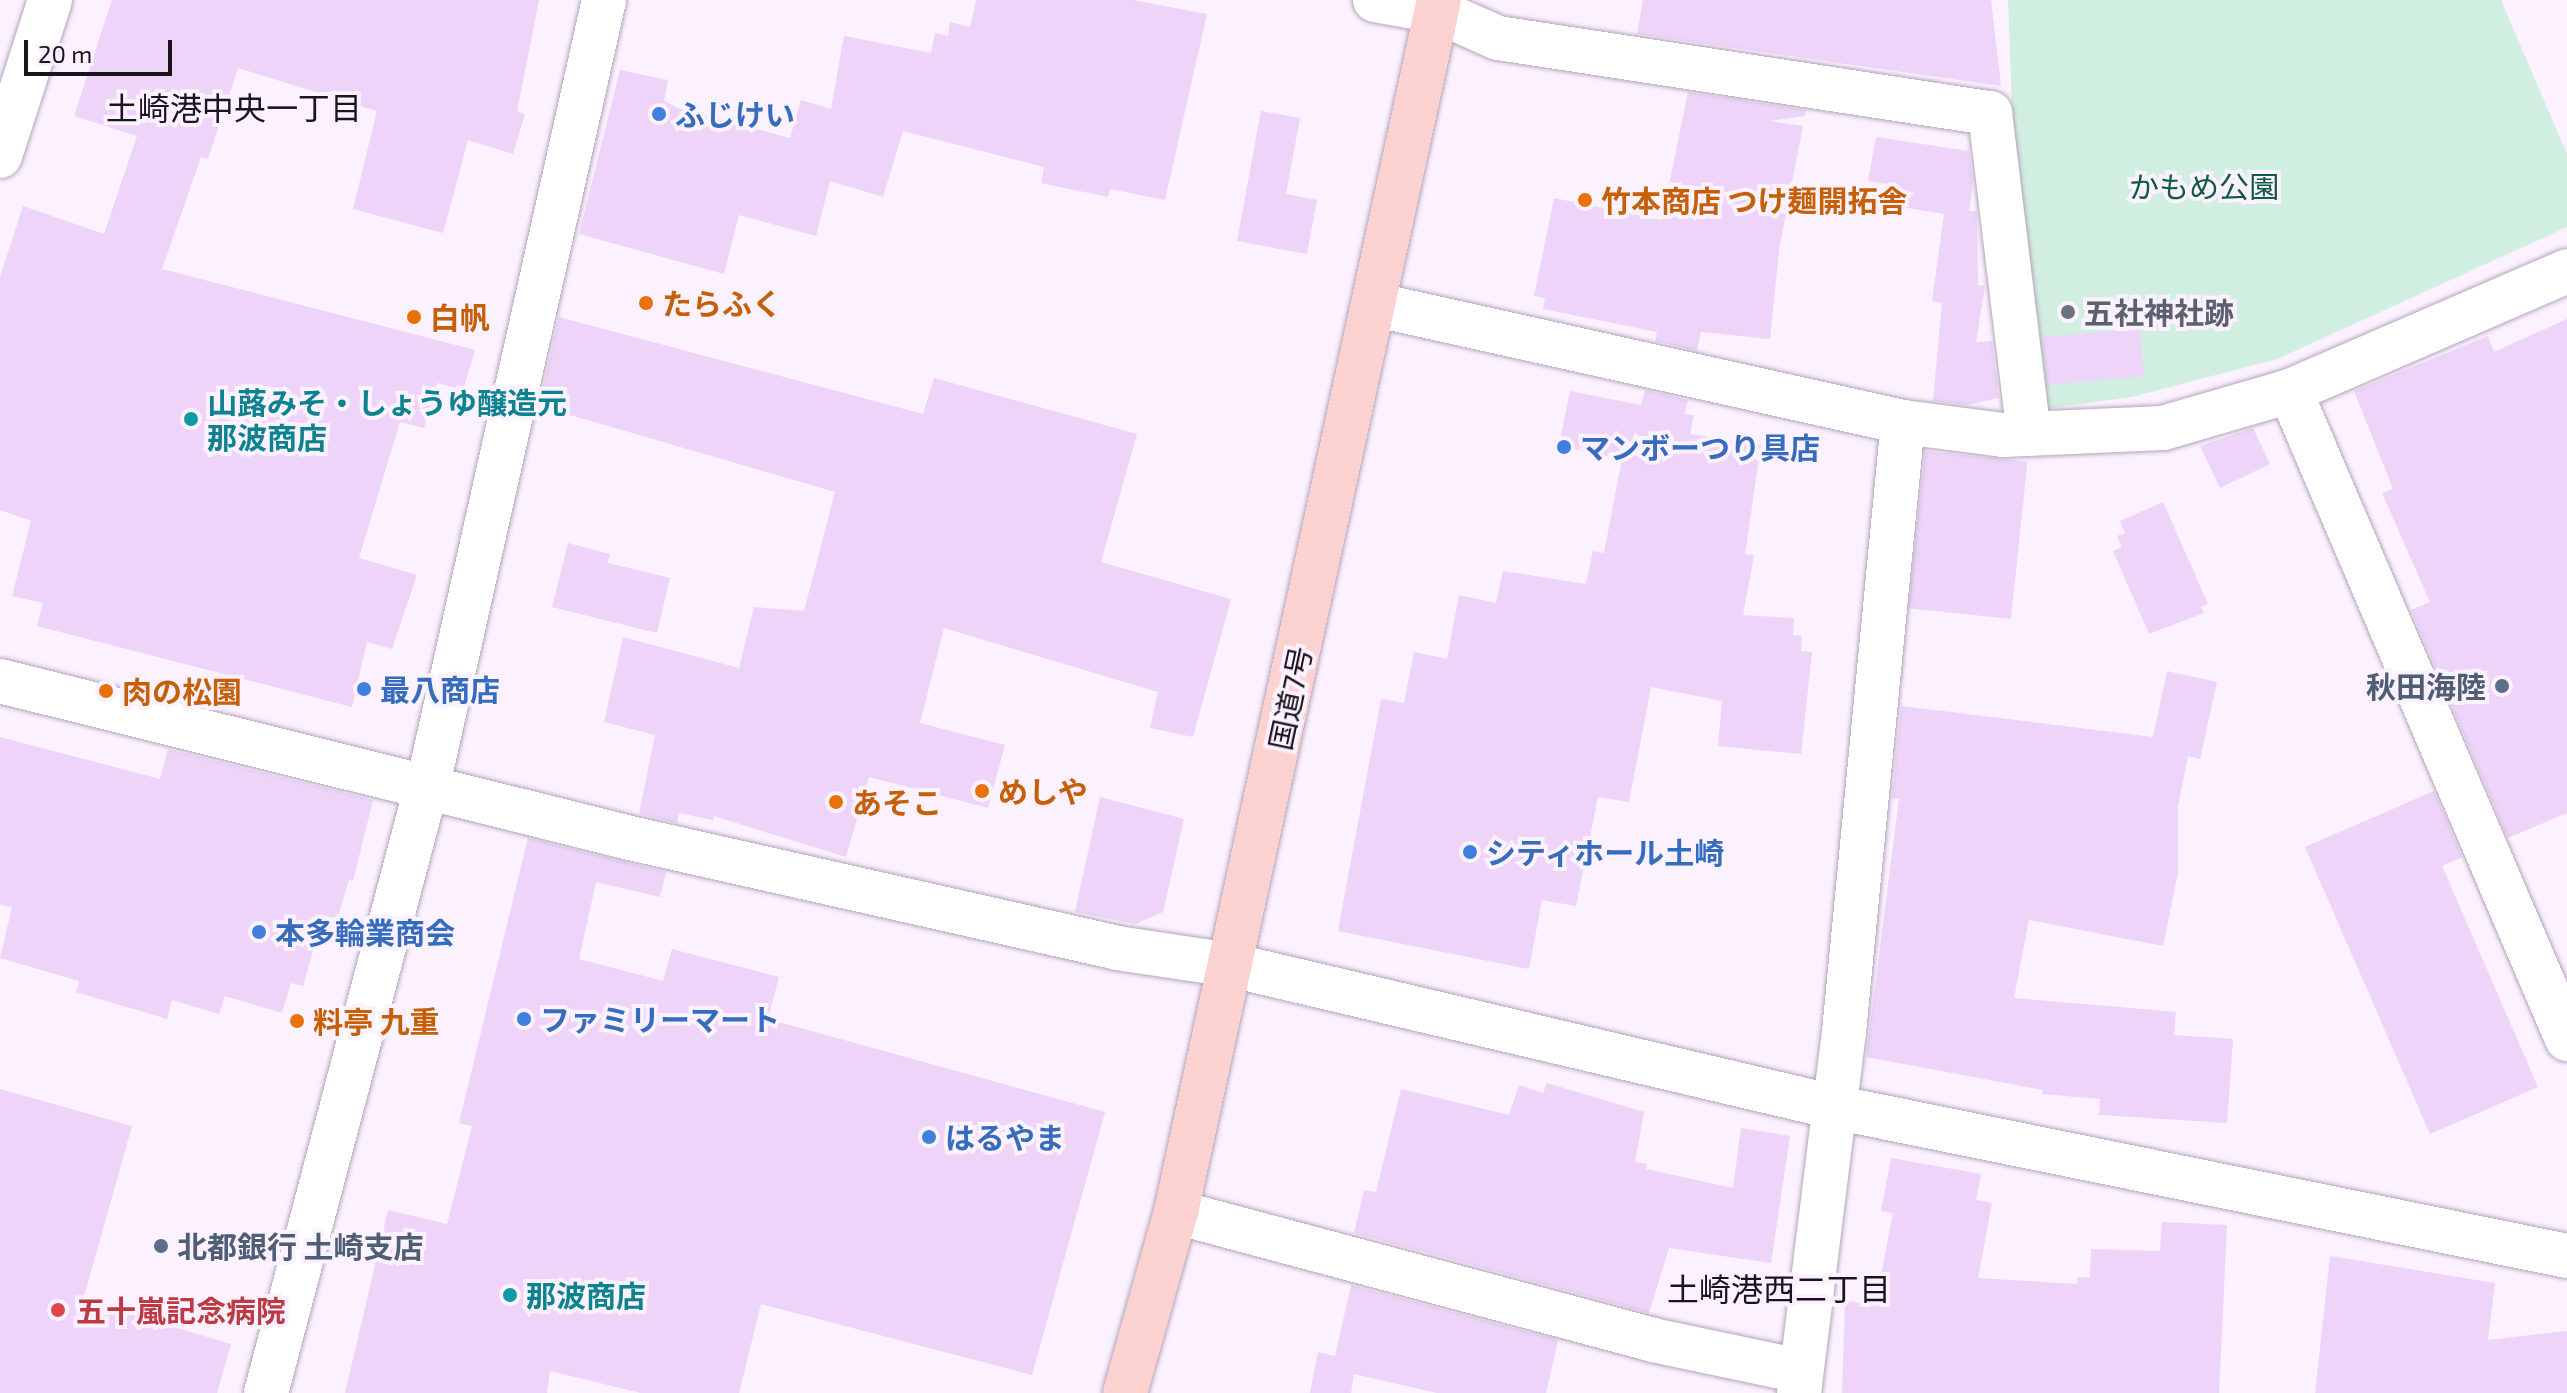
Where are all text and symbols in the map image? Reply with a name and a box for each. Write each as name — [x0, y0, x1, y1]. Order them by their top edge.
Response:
scale bar — [28, 24, 176, 74]
text: 20 m — [38, 39, 92, 68]
district label: 土崎港中央一丁目 — [106, 88, 362, 126]
place label: ふじけい — [675, 96, 795, 132]
marker: ふじけい — [650, 105, 668, 123]
park label: かもめ公園 — [2129, 168, 2279, 204]
place label: 竹本商店 つけ麺開拓舎 — [1601, 182, 1907, 218]
marker: 竹本商店 つけ麺開拓舎 — [1576, 191, 1594, 209]
place label: たらふく — [662, 285, 782, 321]
marker: たらふく — [637, 294, 655, 312]
place label: 五社神社跡 — [2084, 294, 2234, 330]
place label: 白帆 — [430, 299, 490, 335]
marker: 五社神社跡 — [2059, 303, 2077, 321]
marker: 白帆 — [405, 308, 423, 326]
place label: 山蕗みそ・しょうゆ醸造元 那波商店 — [207, 384, 567, 454]
marker: 山蕗みそ・しょうゆ醸造元 那波商店 — [182, 410, 200, 428]
place label: マンボーつり具店 — [1580, 429, 1820, 465]
marker: マンボーつり具店 — [1555, 438, 1573, 456]
street label: 国道7号 — [1261, 643, 1319, 753]
place label: 秋田海陸 — [2366, 668, 2486, 704]
place label: 最八商店 — [380, 671, 500, 707]
place label: 肉の松園 — [122, 673, 242, 709]
marker: 秋田海陸 — [2493, 677, 2511, 695]
marker: 最八商店 — [355, 680, 373, 698]
marker: 肉の松園 — [97, 682, 115, 700]
place label: めしや — [998, 773, 1088, 809]
marker: めしや — [973, 782, 991, 800]
place label: あそこ — [852, 784, 942, 820]
marker: あそこ — [827, 793, 845, 811]
place label: シティホール土崎 — [1486, 834, 1726, 870]
marker: シティホール土崎 — [1461, 843, 1479, 861]
place label: 本多輪業商会 — [275, 914, 455, 950]
marker: 本多輪業商会 — [250, 923, 268, 941]
place label: ファミリーマート — [540, 1001, 780, 1037]
place label: 料亭 九重 — [313, 1003, 439, 1039]
marker: ファミリーマート — [515, 1010, 533, 1028]
marker: 料亭 九重 — [288, 1012, 306, 1030]
place label: はるやま — [945, 1119, 1065, 1155]
marker: はるやま — [920, 1128, 938, 1146]
place label: 北都銀行 土崎支店 — [177, 1228, 423, 1264]
marker: 北都銀行 土崎支店 — [152, 1237, 170, 1255]
district label: 土崎港西二丁目 — [1667, 1269, 1891, 1307]
place label: 那波商店 — [526, 1277, 646, 1313]
marker: 那波商店 — [501, 1286, 519, 1304]
place label: 五十嵐記念病院 — [76, 1292, 286, 1328]
marker: 五十嵐記念病院 — [47, 1299, 69, 1321]

